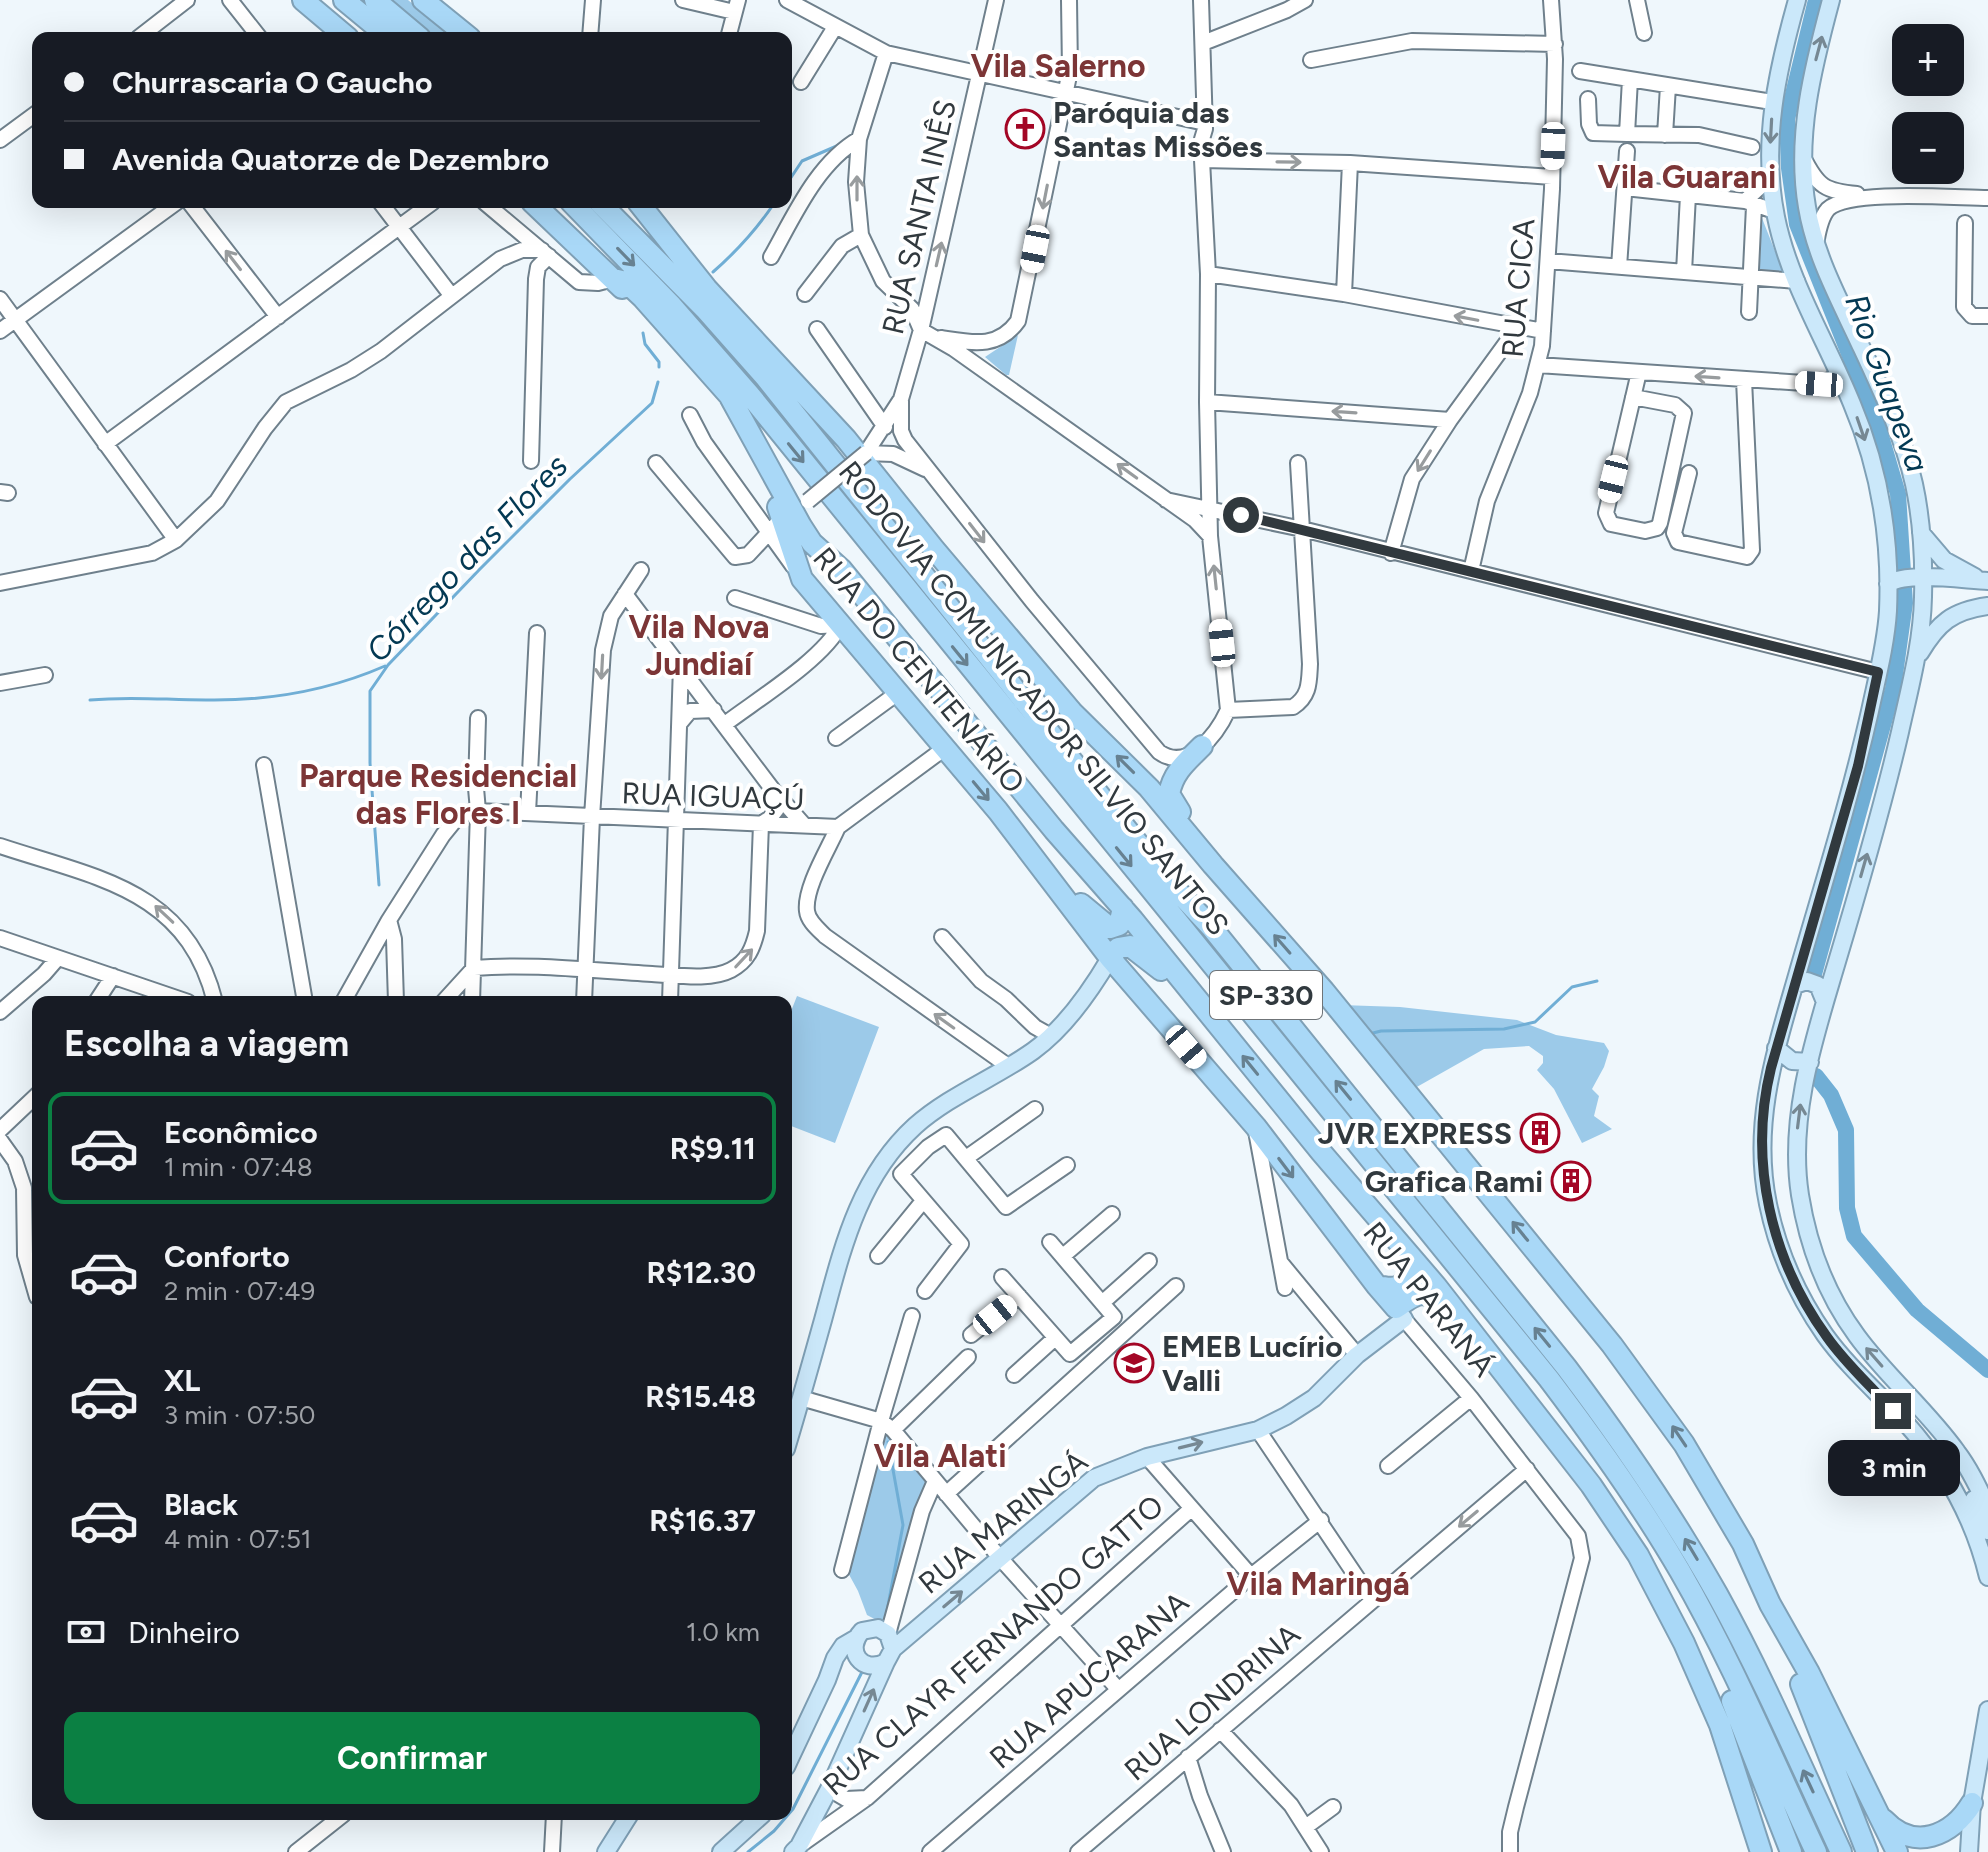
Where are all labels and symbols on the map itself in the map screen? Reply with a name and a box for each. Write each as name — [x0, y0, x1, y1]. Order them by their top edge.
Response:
one-way arrow — [1812, 35, 1827, 61]
district label: Vila Salerno — [970, 47, 1146, 85]
place label: Paróquia das Santas Missões — [1053, 94, 1263, 165]
street label: RUA SANTA INÊS — [874, 96, 964, 338]
church icon: Paróquia das Santas Missões — [1004, 108, 1046, 150]
one-way arrow — [1763, 117, 1778, 144]
car — [1540, 122, 1566, 170]
one-way arrow — [1275, 154, 1302, 169]
district label: Vila Guarani — [1598, 158, 1776, 196]
one-way arrow — [849, 175, 864, 202]
one-way arrow — [1037, 183, 1052, 209]
street label: RUA CICA — [1493, 216, 1543, 359]
car — [1019, 223, 1051, 275]
one-way arrow — [932, 241, 947, 267]
one-way arrow — [616, 247, 635, 267]
one-way arrow — [225, 249, 242, 271]
water label: Rio Guapeva — [1837, 289, 1937, 477]
one-way arrow — [1454, 310, 1480, 325]
one-way arrow — [1694, 369, 1721, 384]
car — [1794, 370, 1844, 398]
one-way arrow — [1331, 404, 1358, 419]
one-way arrow — [1855, 416, 1870, 441]
one-way arrow — [787, 443, 805, 464]
water label: Córrego das Flores — [358, 447, 576, 669]
one-way arrow — [1415, 449, 1431, 472]
car — [1596, 453, 1630, 505]
street label: RODOVIA COMUNICADOR SILVIO SANTOS — [831, 454, 1237, 942]
one-way arrow — [1116, 463, 1138, 480]
route start — [1223, 497, 1259, 533]
one-way arrow — [969, 522, 986, 543]
street label: RUA DO CENTENÁRIO — [805, 539, 1033, 801]
one-way arrow — [1207, 564, 1222, 591]
district label: Vila Nova Jundiaí — [629, 608, 770, 683]
car — [1208, 618, 1236, 668]
one-way arrow — [951, 645, 969, 666]
one-way arrow — [595, 653, 610, 680]
one-way arrow — [1116, 755, 1135, 774]
district label: Parque Residencial das Flores I — [299, 757, 577, 832]
street label: RUA IGUAÇÚ — [621, 774, 805, 818]
one-way arrow — [972, 781, 990, 801]
one-way arrow — [1115, 846, 1133, 867]
one-way arrow — [1858, 852, 1873, 878]
one-way arrow — [154, 906, 174, 924]
one-way arrow — [1274, 935, 1292, 955]
one-way arrow — [734, 948, 753, 968]
road number: SP-330 — [1210, 971, 1322, 1019]
one-way arrow — [934, 1013, 956, 1029]
car — [1161, 1021, 1211, 1073]
one-way arrow — [1241, 1055, 1259, 1076]
one-way arrow — [1335, 1080, 1353, 1101]
one-way arrow — [1792, 1103, 1807, 1130]
building icon: JVR EXPRESS — [1519, 1112, 1561, 1154]
place label: JVR EXPRESS — [1318, 1115, 1512, 1152]
one-way arrow — [1278, 1156, 1295, 1178]
building icon: Grafica Rami — [1550, 1160, 1592, 1202]
place label: Grafica Rami — [1365, 1163, 1543, 1200]
street label: RUA PARANÁ — [1355, 1214, 1503, 1384]
one-way arrow — [1511, 1221, 1528, 1242]
car — [969, 1291, 1021, 1339]
one-way arrow — [1533, 1327, 1550, 1348]
place label: EMEB Lucírio Valli — [1162, 1328, 1343, 1399]
school or university icon: EMEB Lucírio Valli — [1113, 1342, 1155, 1384]
one-way arrow — [1865, 1348, 1883, 1368]
route end — [1875, 1393, 1911, 1429]
one-way arrow — [1671, 1426, 1687, 1448]
district label: Vila Alati — [873, 1437, 1007, 1475]
one-way arrow — [1177, 1437, 1203, 1452]
callout: 3 min — [1827, 1439, 1959, 1495]
street label: RUA MARINGÁ — [911, 1442, 1095, 1601]
street label: RUA CLAYR FERNANDO GATTO — [815, 1487, 1171, 1803]
one-way arrow — [1458, 1510, 1478, 1528]
one-way arrow — [1682, 1538, 1698, 1561]
district label: Vila Maringá — [1226, 1565, 1410, 1603]
street label: RUA APUCARANA — [982, 1583, 1196, 1776]
one-way arrow — [942, 1590, 963, 1608]
street label: RUA LONDRINA — [1117, 1615, 1308, 1788]
one-way arrow — [862, 1688, 877, 1712]
one-way arrow — [1799, 1770, 1815, 1794]

